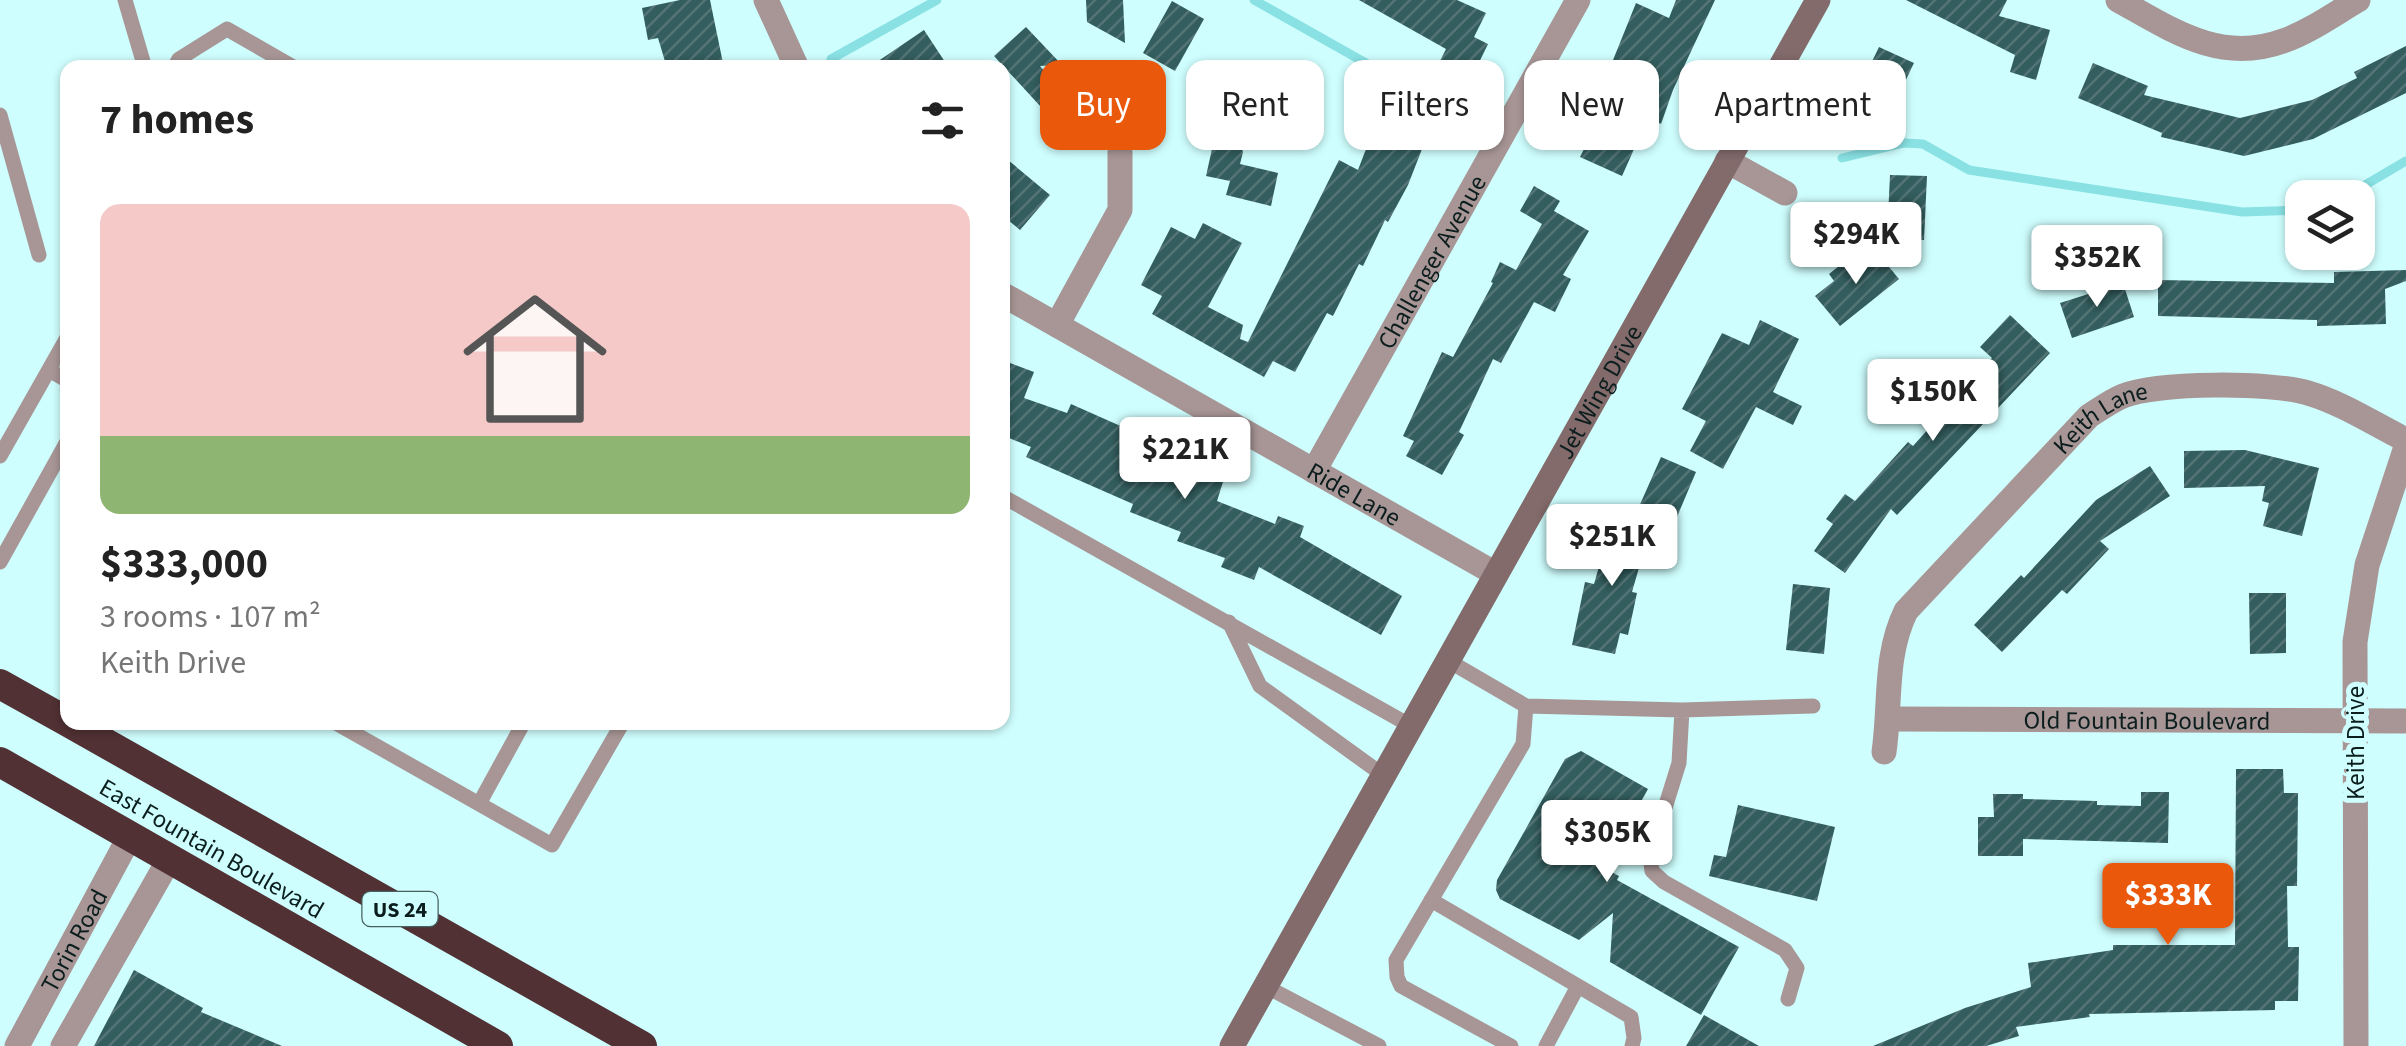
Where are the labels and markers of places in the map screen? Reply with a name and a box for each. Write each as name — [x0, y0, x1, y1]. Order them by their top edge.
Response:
pin: $294K — [1786, 202, 1926, 287]
pin: $352K — [2027, 225, 2167, 310]
pin: $150K — [1863, 359, 2003, 444]
pin: $221K — [1115, 417, 1255, 502]
pin: $251K — [1542, 504, 1682, 589]
pin: $305K — [1537, 800, 1677, 885]
pin: $333K — [2098, 863, 2238, 948]

